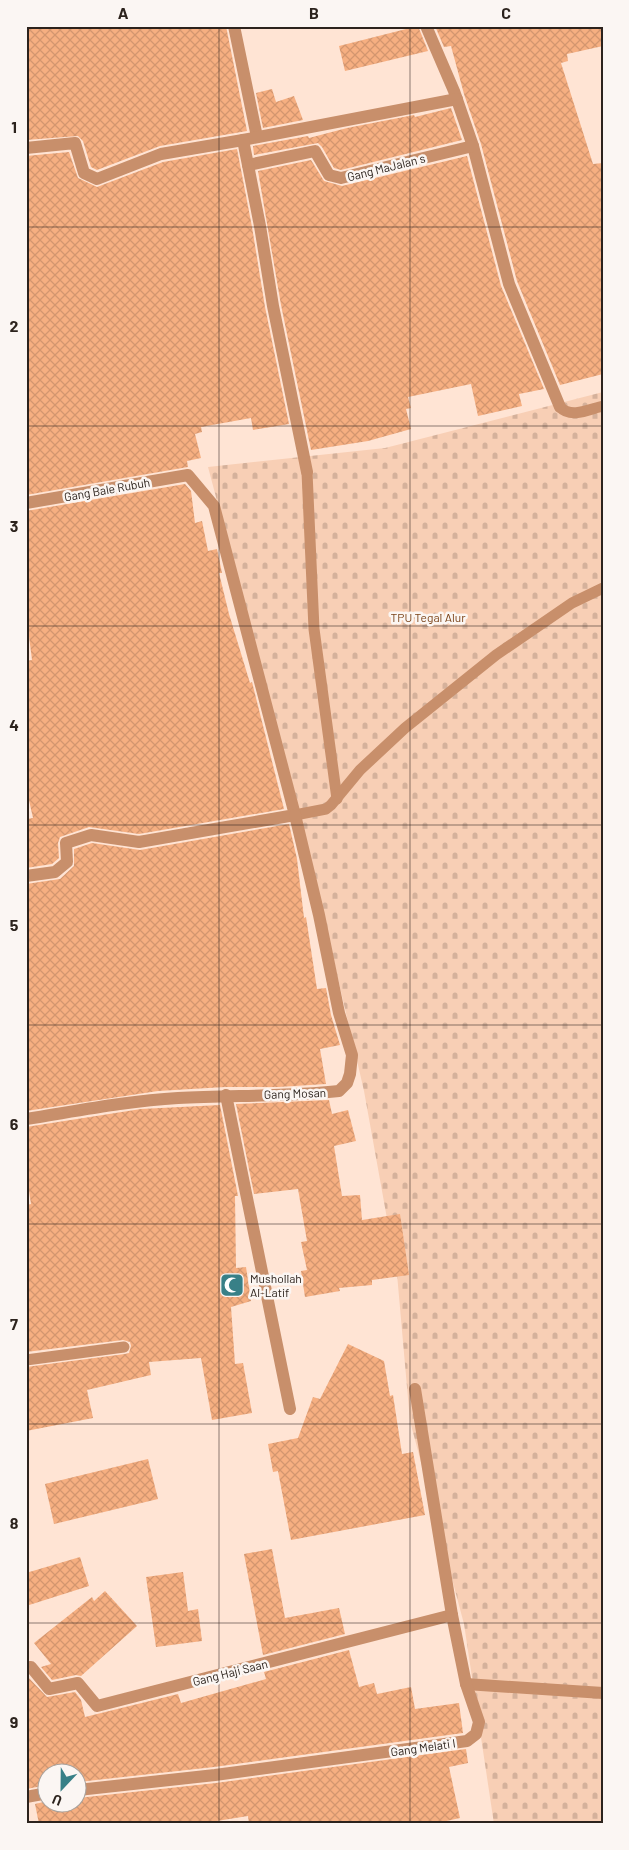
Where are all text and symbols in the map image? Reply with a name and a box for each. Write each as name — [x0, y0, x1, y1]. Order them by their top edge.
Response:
text: A — [118, 3, 129, 22]
text: B — [309, 3, 319, 22]
text: C — [501, 3, 511, 22]
text: 1 — [11, 117, 17, 136]
street label: Gang MaJalan s — [345, 150, 427, 183]
text: 2 — [10, 316, 19, 335]
street label: Gang Bale Rubuh — [63, 475, 151, 503]
text: 3 — [10, 516, 18, 535]
park label: TPU Tegal Alur — [390, 610, 466, 624]
text: 4 — [9, 715, 19, 734]
text: 5 — [10, 915, 19, 934]
street label: Gang Mosan — [264, 1085, 326, 1101]
text: 6 — [10, 1114, 19, 1133]
place label: Mushollah Al-Latif — [250, 1271, 302, 1299]
mosque icon: Mushollah Al-Latif — [219, 1272, 245, 1298]
text: 7 — [10, 1314, 18, 1333]
text: 8 — [10, 1513, 19, 1532]
street label: Gang Haji Saan — [191, 1656, 269, 1688]
text: 9 — [10, 1712, 18, 1731]
street label: Gang Melati I — [390, 1736, 456, 1758]
north arrow — [38, 1762, 88, 1812]
text: U — [49, 1791, 64, 1810]

